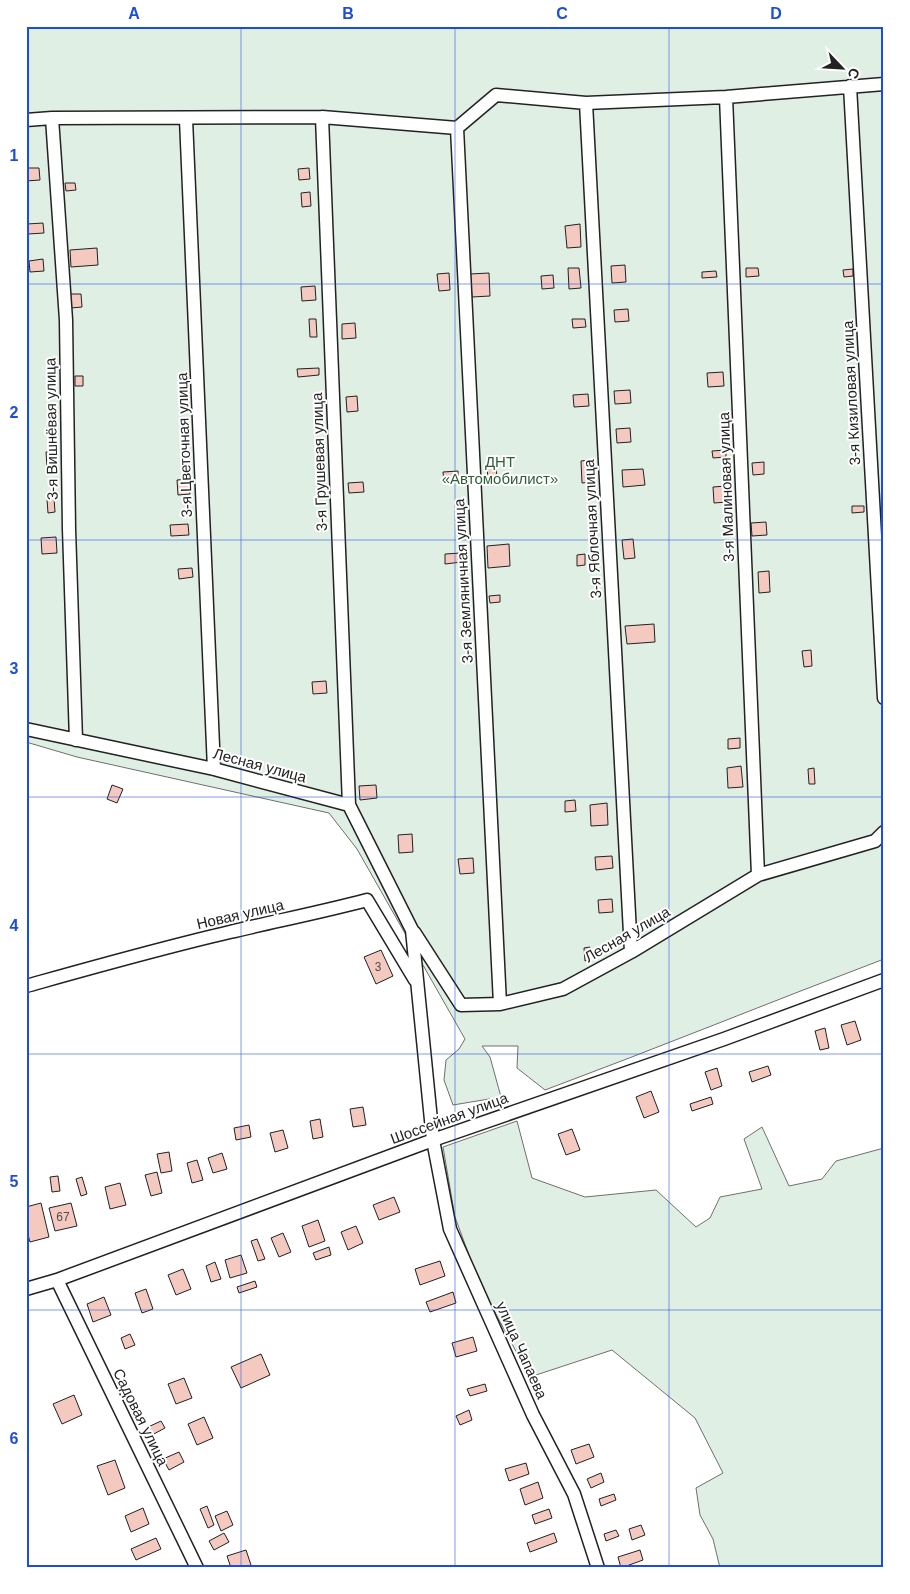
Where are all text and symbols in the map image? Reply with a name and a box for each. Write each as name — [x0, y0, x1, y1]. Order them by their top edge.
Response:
text: A — [128, 5, 140, 22]
text: B — [342, 5, 354, 22]
text: C — [556, 5, 568, 22]
text: D — [770, 5, 782, 22]
north arrow — [818, 42, 868, 92]
text: С — [844, 66, 863, 81]
text: 1 — [10, 147, 19, 164]
street label: 3-я Кизиловая улица — [839, 320, 863, 466]
street label: 3-я Вишнёвая улица — [41, 357, 61, 500]
street label: 3-я Цветочная улица — [173, 372, 195, 518]
street label: 3-я Грушевая улица — [308, 392, 330, 532]
text: 2 — [10, 404, 19, 421]
street label: 3-я Малиновая улица — [715, 411, 737, 562]
park label: ДНТ «Автомобилист» — [442, 453, 558, 487]
street label: 3-я Яблочная улица — [580, 458, 604, 599]
street label: 3-я Земляничная улица — [450, 498, 476, 664]
text: 3 — [10, 660, 19, 677]
street label: Лесная улица — [212, 744, 309, 786]
street label: Новая улица — [195, 896, 286, 932]
street label: Лесная улица — [581, 902, 673, 965]
text: 4 — [10, 917, 19, 934]
house number: 3 — [375, 960, 382, 974]
street label: Шоссейная улица — [388, 1089, 511, 1147]
text: 5 — [10, 1173, 19, 1190]
house number: 67 — [56, 1210, 70, 1224]
street label: улица Чапаева — [493, 1299, 551, 1402]
street label: Садовая улица — [110, 1366, 172, 1469]
text: 6 — [10, 1430, 19, 1447]

